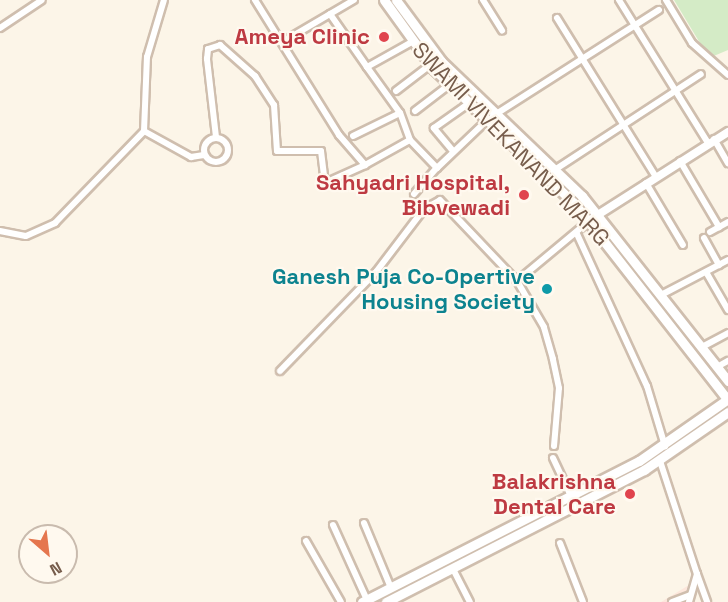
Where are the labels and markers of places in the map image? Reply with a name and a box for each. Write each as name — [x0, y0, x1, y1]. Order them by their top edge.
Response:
place label: Ameya Clinic — [235, 24, 370, 50]
marker: Ameya Clinic — [375, 28, 393, 46]
place label: Sahyadri Hospital, Bibvewadi — [316, 169, 510, 220]
marker: Sahyadri Hospital, Bibvewadi — [515, 186, 533, 204]
place label: Ganesh Puja Co-Opertive Housing Society — [272, 263, 535, 314]
marker: Ganesh Puja Co-Opertive Housing Society — [540, 282, 554, 296]
place label: Balakrishna Dental Care — [492, 468, 616, 520]
marker: Balakrishna Dental Care — [621, 485, 639, 503]

